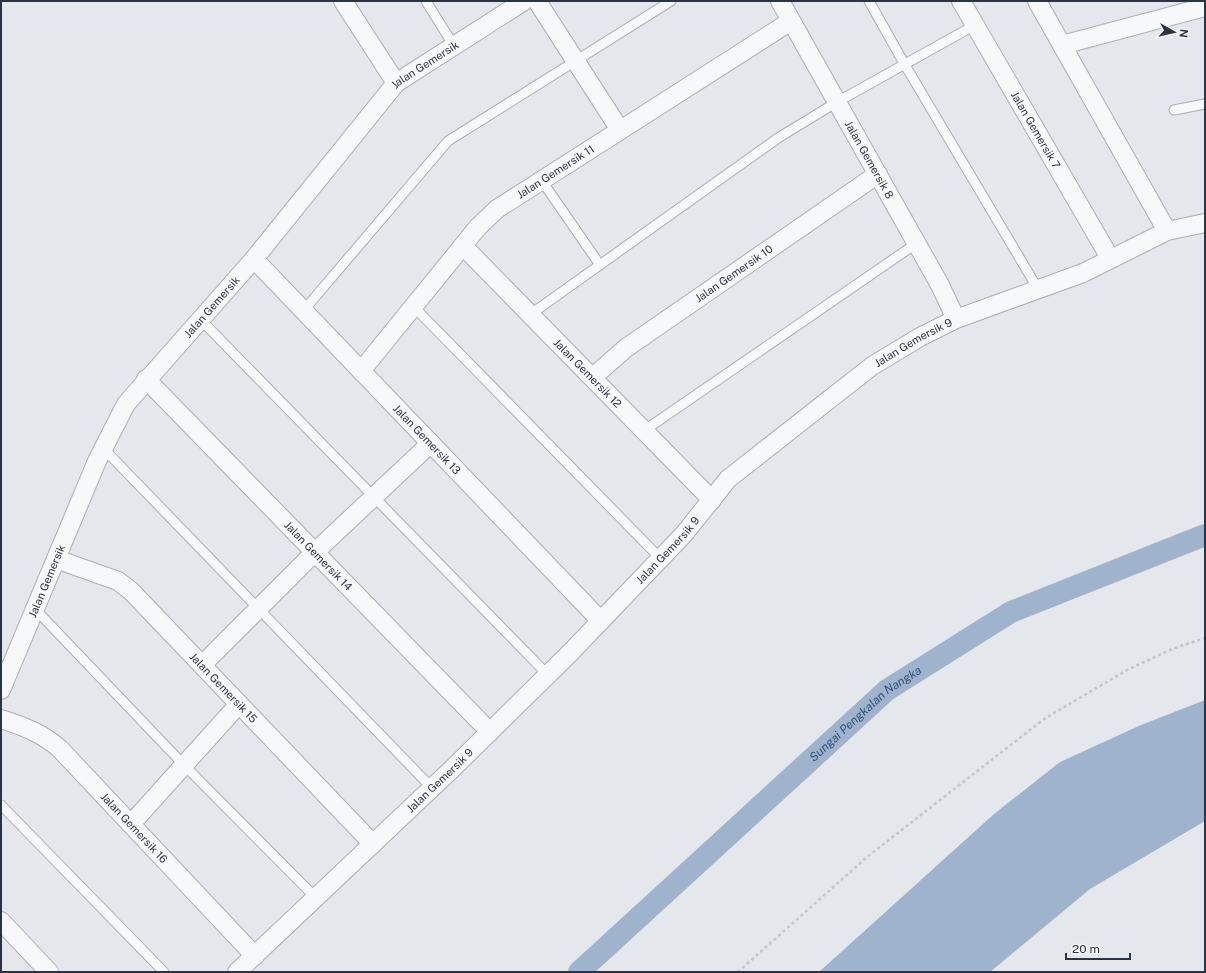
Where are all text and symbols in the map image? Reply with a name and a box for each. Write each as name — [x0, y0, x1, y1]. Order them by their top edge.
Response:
north arrow — [1154, 12, 1194, 52]
text: N — [1177, 28, 1190, 38]
street label: Jalan Gemersik — [388, 39, 461, 90]
street label: Jalan Gemersik 7 — [1009, 89, 1063, 171]
street label: Jalan Gemersik 8 — [843, 119, 896, 201]
street label: Jalan Gemersik 11 — [515, 143, 596, 201]
street label: Jalan Gemersik 10 — [693, 242, 775, 304]
street label: Jalan Gemersik — [182, 274, 242, 340]
street label: Jalan Gemersik 9 — [872, 316, 954, 369]
street label: Jalan Gemersik 12 — [551, 336, 624, 410]
street label: Jalan Gemersik 13 — [391, 402, 463, 477]
street label: Jalan Gemersik 9 — [634, 514, 702, 586]
street label: Jalan Gemersik 14 — [282, 519, 355, 593]
street label: Jalan Gemersik — [26, 543, 67, 619]
street label: Jalan Gemersik 15 — [187, 650, 260, 725]
water label: Sungai Pengkalan Nangka — [807, 663, 924, 764]
street label: Jalan Gemersik 9 — [404, 746, 476, 815]
street label: Jalan Gemersik 16 — [98, 790, 170, 865]
scale bar — [1066, 935, 1130, 961]
text: 20 m — [1072, 942, 1100, 956]

